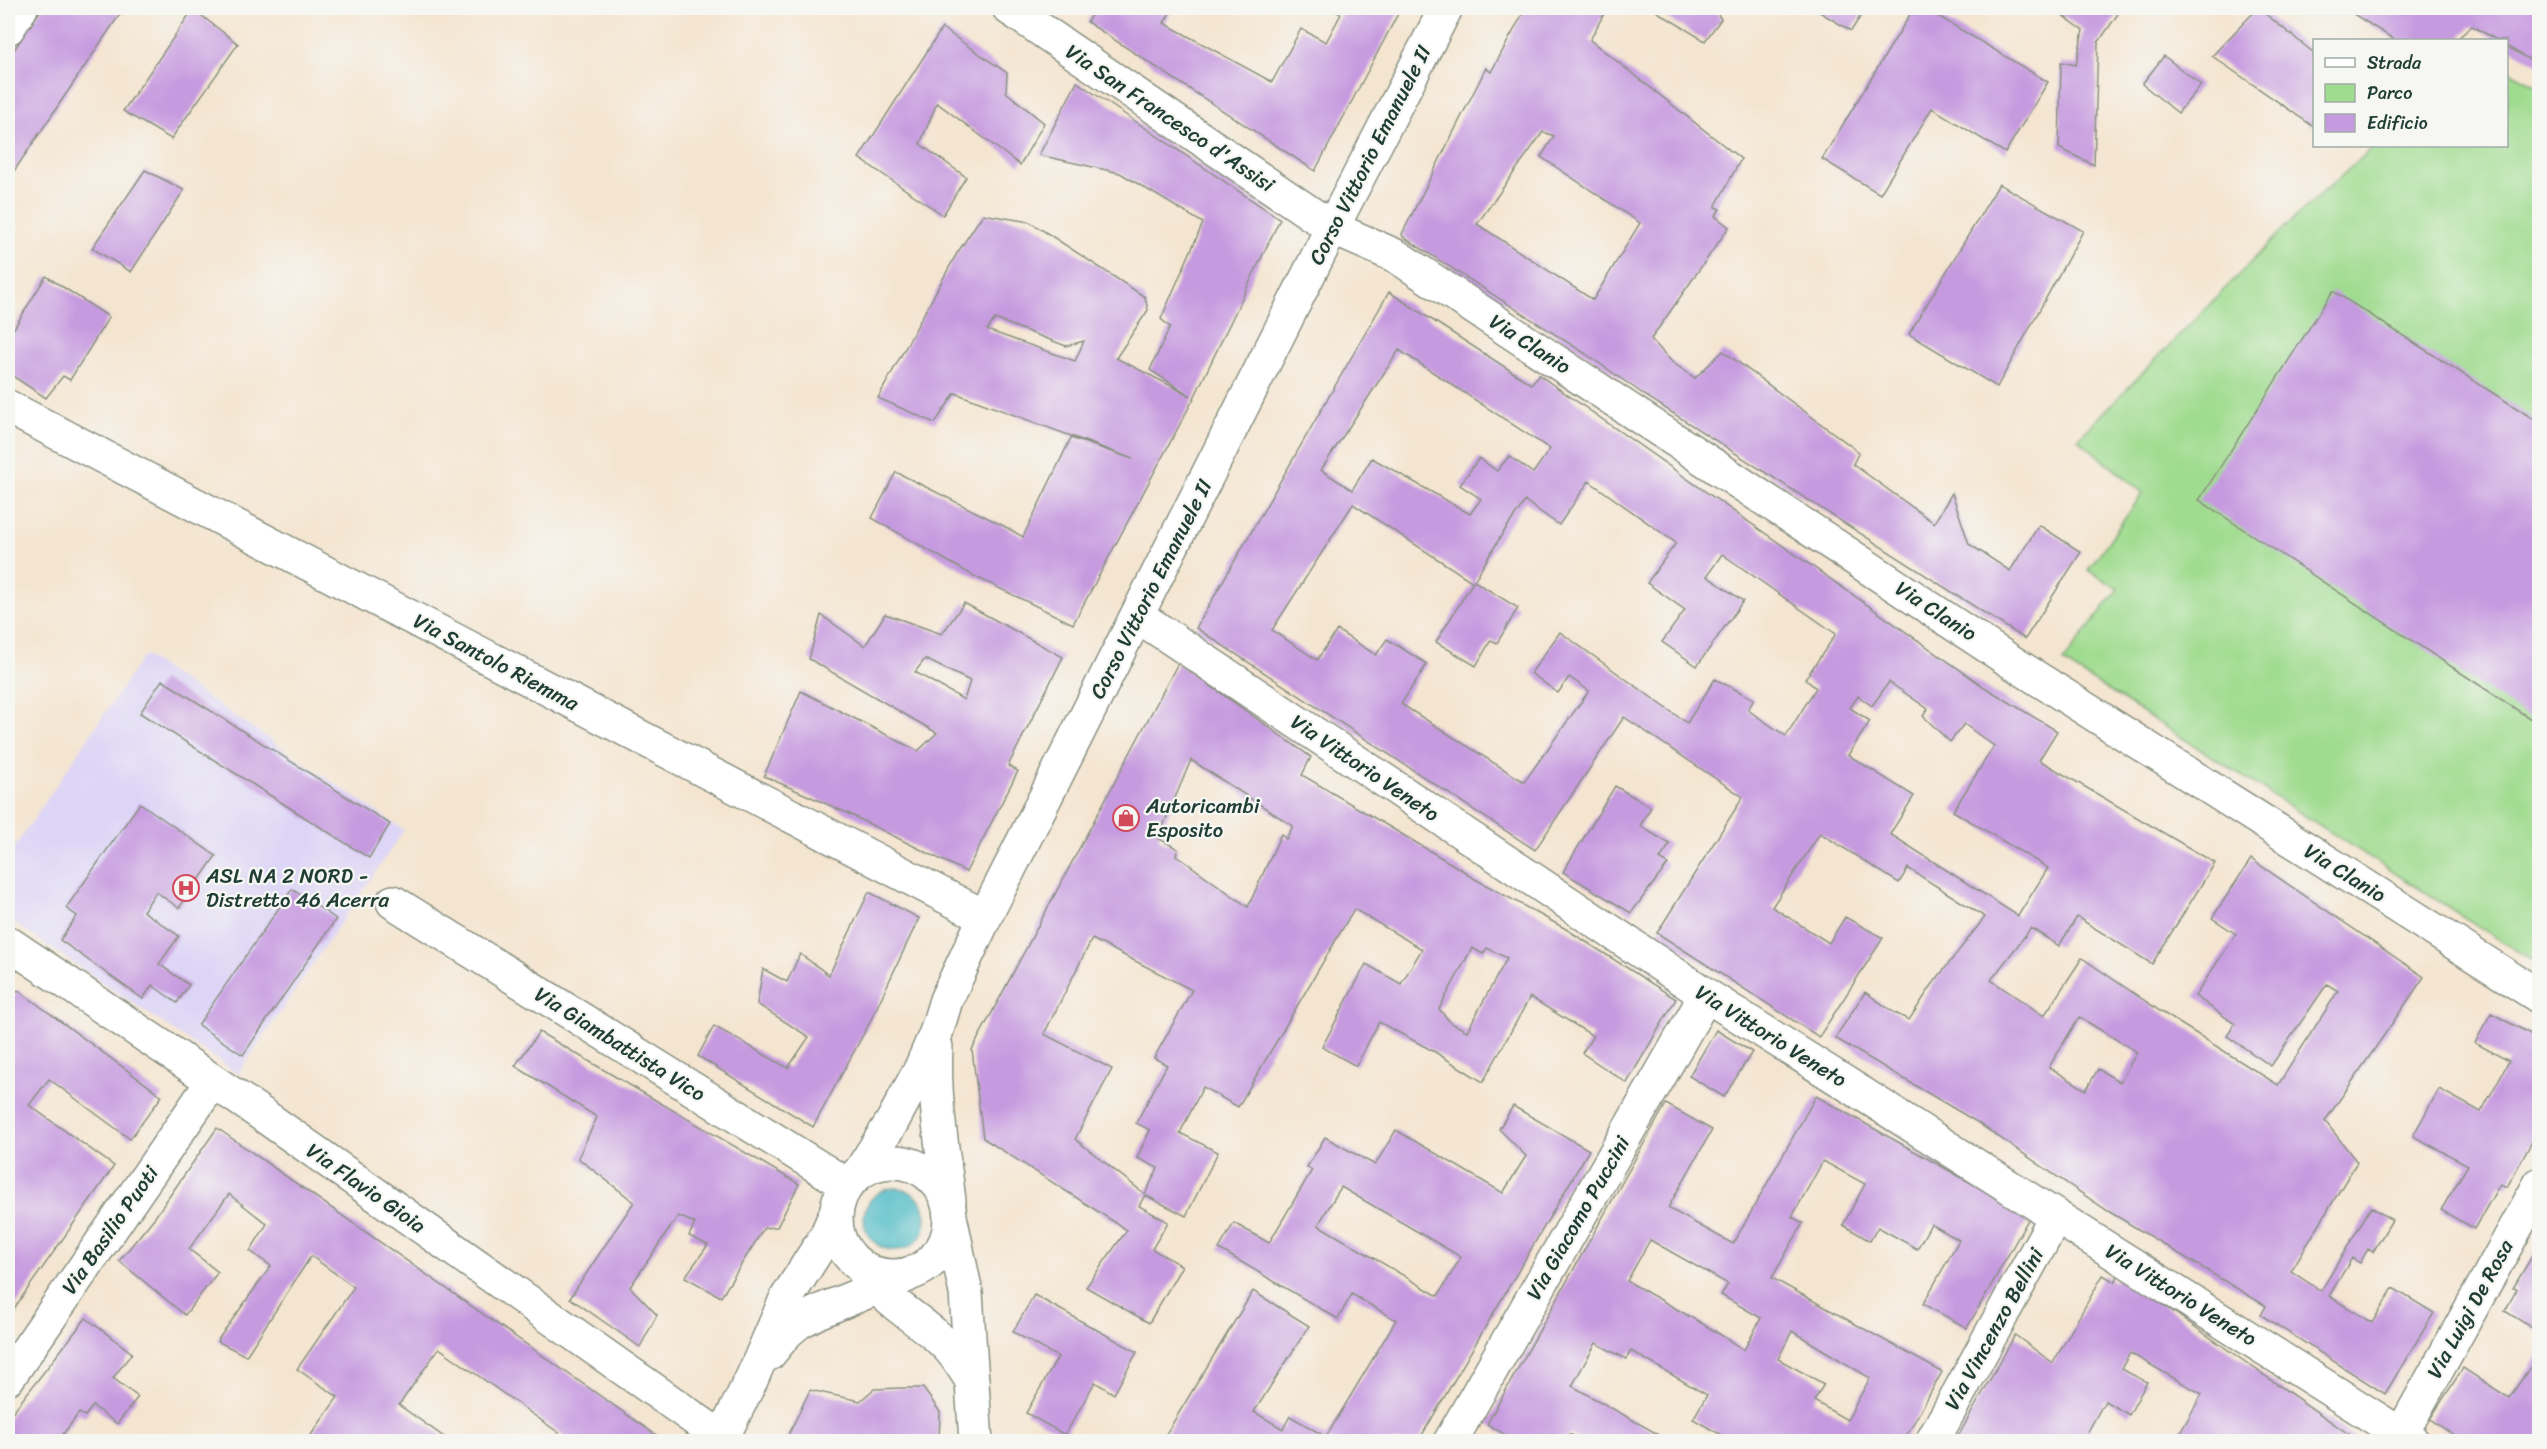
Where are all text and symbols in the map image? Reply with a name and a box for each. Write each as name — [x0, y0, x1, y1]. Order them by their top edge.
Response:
street label: Via San Francesco d'Assisi — [1057, 33, 1284, 203]
street label: Corso Vittorio Emanuele II — [1298, 38, 1442, 272]
legend — [2313, 39, 2508, 147]
text: Strada — [2367, 47, 2422, 79]
text: Parco — [2367, 77, 2412, 109]
text: Edificio — [2367, 107, 2428, 139]
street label: Via Clanio — [1481, 303, 1579, 385]
street label: Corso Vittorio Emanuele II — [1079, 472, 1223, 706]
street label: Via Clanio — [1887, 570, 1985, 652]
street label: Via Santolo Riemma — [406, 602, 586, 722]
street label: Via Vittorio Veneto — [1283, 704, 1447, 832]
place label: Autoricambi Esposito — [1145, 787, 1261, 849]
shop icon: Autoricambi Esposito — [1111, 803, 1141, 833]
street label: Via Clanio — [2296, 833, 2394, 914]
place label: ASL NA 2 NORD - Distretto 46 Acerra — [205, 857, 390, 919]
hospital icon: ASL NA 2 NORD - Distretto 46 Acerra — [171, 873, 201, 903]
street label: Via Vittorio Veneto — [1687, 974, 1855, 1098]
street label: Via Giambattista Vico — [527, 976, 713, 1112]
street label: Via Giacomo Puccini — [1515, 1127, 1641, 1307]
street label: Via Flavio Gioia — [298, 1132, 435, 1244]
street label: Via Basilio Puoti — [51, 1156, 170, 1303]
street label: Via Luigi De Rosa — [2416, 1232, 2524, 1386]
street label: Via Vittorio Veneto — [2097, 1233, 2265, 1357]
street label: Via Vincenzo Bellini — [1934, 1240, 2055, 1417]

